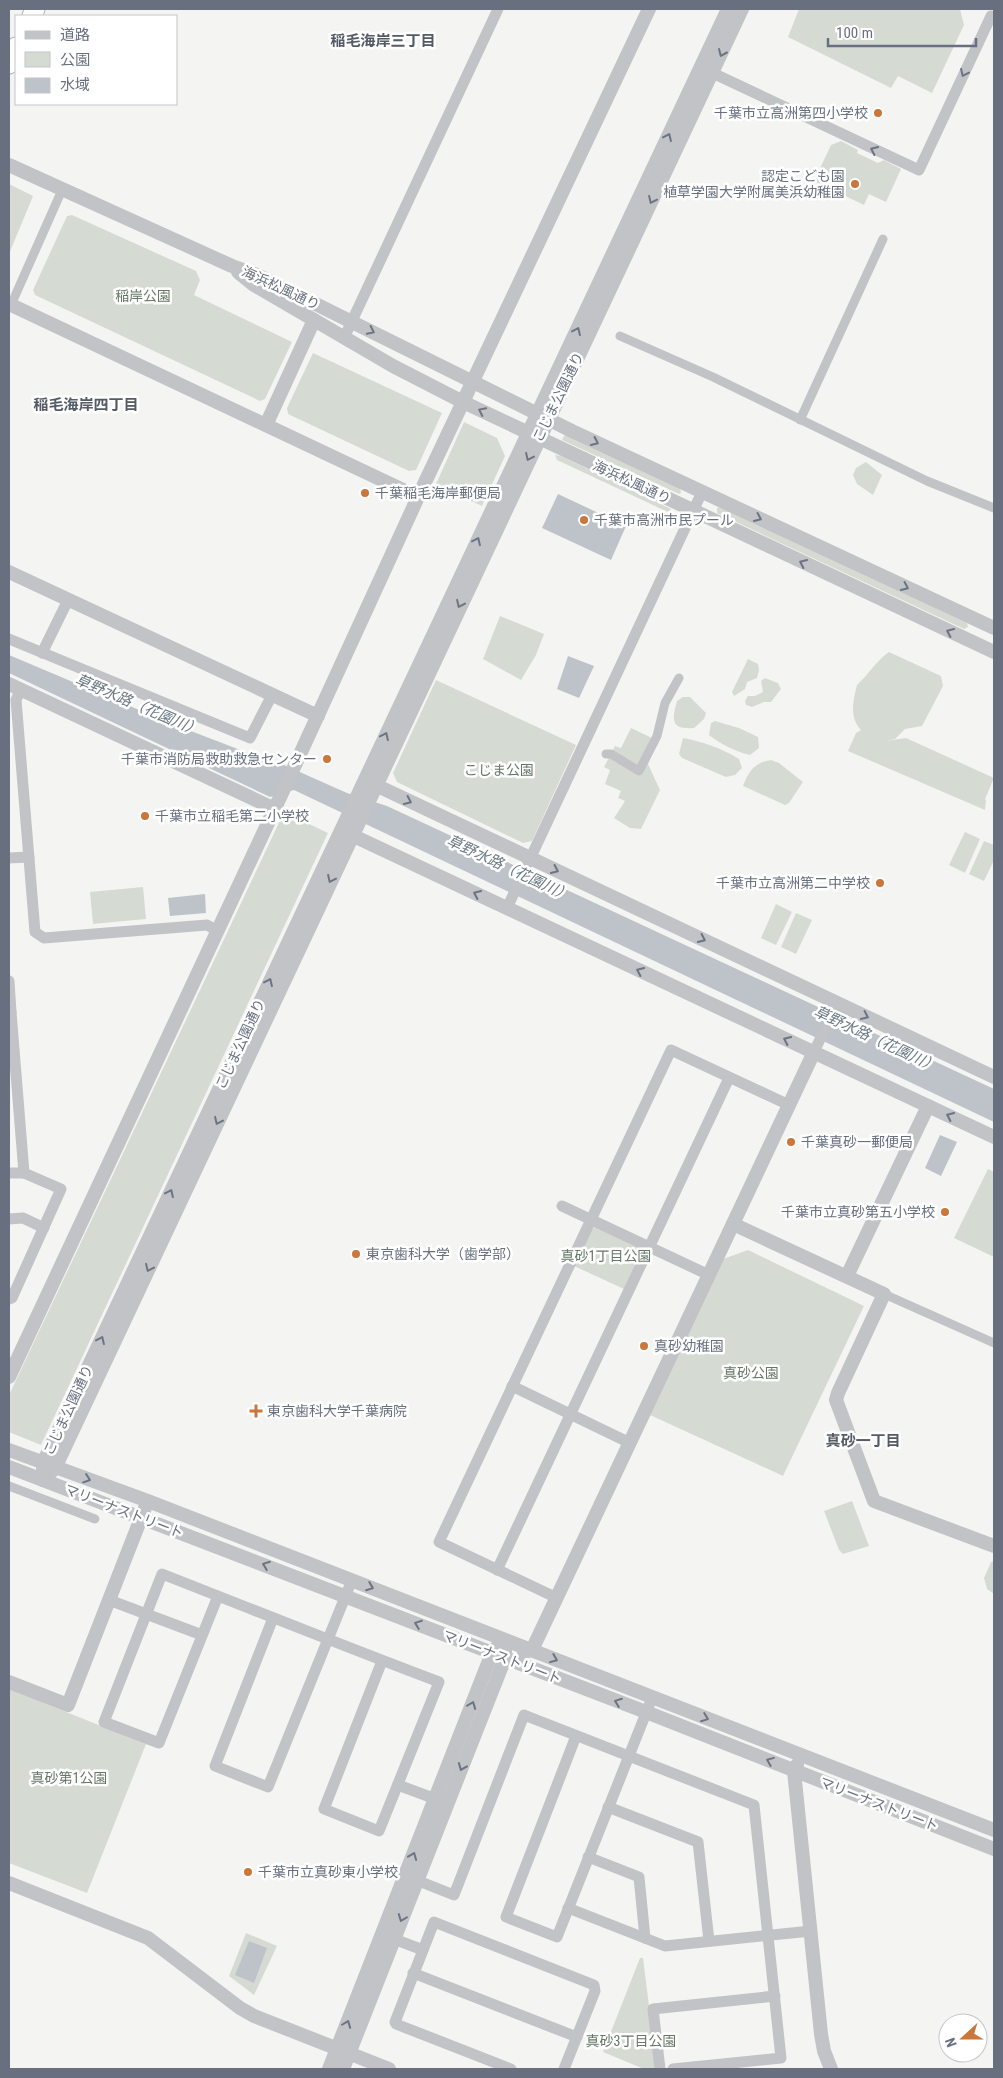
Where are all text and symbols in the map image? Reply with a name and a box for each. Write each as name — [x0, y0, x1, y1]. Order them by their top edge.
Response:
legend — [15, 15, 178, 105]
scale bar — [828, 15, 976, 47]
text: 100 m — [836, 24, 873, 42]
text: 道路 — [60, 26, 90, 44]
district label: 稲毛海岸三丁目 — [330, 32, 436, 50]
one-way arrow — [717, 48, 728, 57]
text: 公園 — [60, 51, 90, 69]
one-way arrow — [960, 68, 971, 77]
text: 水域 — [60, 76, 90, 94]
place label: 千葉市立高洲第四小学校 — [714, 105, 868, 121]
marker: 千葉市立高洲第四小学校 — [872, 107, 884, 119]
one-way arrow — [662, 133, 672, 142]
one-way arrow — [871, 146, 880, 156]
place label: 認定こども園 植草学園大学附属美浜幼稚園 — [663, 168, 845, 200]
marker: 認定こども園 植草学園大学附属美浜幼稚園 — [849, 178, 861, 190]
one-way arrow — [648, 195, 658, 204]
street label: 海浜松風通り — [240, 263, 322, 313]
park label: 稲岸公園 — [115, 288, 171, 304]
one-way arrow — [366, 325, 375, 335]
one-way arrow — [571, 328, 581, 337]
street label: こじま公園通り — [529, 349, 587, 445]
district label: 稲毛海岸四丁目 — [33, 396, 139, 414]
one-way arrow — [478, 407, 487, 417]
one-way arrow — [590, 435, 599, 446]
one-way arrow — [525, 452, 536, 461]
street label: 海浜松風通り — [591, 457, 673, 507]
place label: 千葉稲毛海岸郵便局 — [375, 485, 501, 501]
marker: 千葉稲毛海岸郵便局 — [359, 487, 371, 499]
place label: 千葉市高洲市民プール — [594, 512, 734, 528]
one-way arrow — [753, 512, 762, 522]
marker: 千葉市高洲市民プール — [578, 514, 590, 526]
one-way arrow — [471, 538, 481, 547]
one-way arrow — [799, 558, 808, 569]
one-way arrow — [900, 580, 909, 591]
one-way arrow — [456, 599, 467, 608]
one-way arrow — [946, 627, 955, 638]
water label: 草野水路（花園川） — [72, 670, 204, 740]
one-way arrow — [379, 732, 389, 741]
place label: 千葉市消防局救助救急センター — [121, 751, 317, 767]
marker: 千葉市消防局救助救急センター — [321, 753, 333, 765]
park label: こじま公園 — [464, 762, 534, 778]
one-way arrow — [403, 794, 412, 805]
place label: 千葉市立稲毛第二小学校 — [155, 808, 309, 824]
marker: 千葉市立稲毛第二小学校 — [139, 810, 151, 822]
water label: 草野水路（花園川） — [444, 831, 574, 905]
one-way arrow — [550, 864, 559, 874]
one-way arrow — [327, 874, 337, 883]
place label: 千葉市立高洲第二中学校 — [716, 875, 870, 891]
marker: 千葉市立高洲第二中学校 — [874, 877, 886, 889]
one-way arrow — [473, 890, 482, 900]
one-way arrow — [697, 933, 706, 943]
one-way arrow — [636, 966, 645, 977]
one-way arrow — [263, 978, 273, 987]
street label: こじま公園通り — [212, 996, 268, 1092]
water label: 草野水路（花園川） — [811, 1002, 941, 1076]
one-way arrow — [860, 1010, 869, 1020]
one-way arrow — [783, 1035, 792, 1046]
one-way arrow — [946, 1112, 955, 1123]
one-way arrow — [213, 1116, 224, 1125]
place label: 千葉真砂一郵便局 — [801, 1134, 913, 1150]
marker: 千葉真砂一郵便局 — [785, 1136, 797, 1148]
one-way arrow — [164, 1189, 174, 1198]
place label: 千葉市立真砂第五小学校 — [781, 1204, 935, 1220]
marker: 千葉市立真砂第五小学校 — [939, 1206, 951, 1218]
place label: 東京歯科大学（歯学部） — [366, 1246, 520, 1262]
marker: 東京歯科大学（歯学部） — [350, 1248, 362, 1260]
park label: 真砂1丁目公園 — [561, 1248, 651, 1264]
one-way arrow — [144, 1263, 155, 1272]
one-way arrow — [95, 1336, 105, 1345]
place label: 真砂幼稚園 — [654, 1338, 724, 1354]
marker: 真砂幼稚園 — [638, 1340, 650, 1352]
street label: こじま公園通り — [40, 1362, 96, 1458]
park label: 真砂公園 — [723, 1365, 779, 1381]
place label: 東京歯科大学千葉病院 — [267, 1403, 407, 1419]
marker: 東京歯科大学千葉病院 — [249, 1404, 263, 1418]
district label: 真砂一丁目 — [825, 1432, 901, 1450]
one-way arrow — [82, 1473, 91, 1483]
street label: マリーナストリート — [62, 1481, 186, 1541]
one-way arrow — [263, 1561, 271, 1571]
one-way arrow — [365, 1581, 374, 1591]
one-way arrow — [414, 1620, 423, 1630]
street label: マリーナストリート — [440, 1627, 564, 1687]
one-way arrow — [549, 1652, 558, 1663]
one-way arrow — [615, 1698, 623, 1708]
one-way arrow — [466, 1701, 476, 1710]
one-way arrow — [700, 1712, 709, 1722]
one-way arrow — [766, 1757, 774, 1767]
one-way arrow — [458, 1762, 468, 1770]
park label: 真砂第1公園 — [31, 1770, 107, 1786]
street label: マリーナストリート — [817, 1774, 941, 1834]
one-way arrow — [406, 1852, 417, 1861]
place label: 千葉市立真砂東小学校 — [258, 1864, 398, 1880]
marker: 千葉市立真砂東小学校 — [242, 1866, 254, 1878]
one-way arrow — [398, 1913, 409, 1922]
north arrow — [938, 2013, 988, 2063]
one-way arrow — [341, 2020, 351, 2029]
park label: 真砂3丁目公園 — [586, 2033, 676, 2049]
text: N — [942, 2036, 960, 2050]

